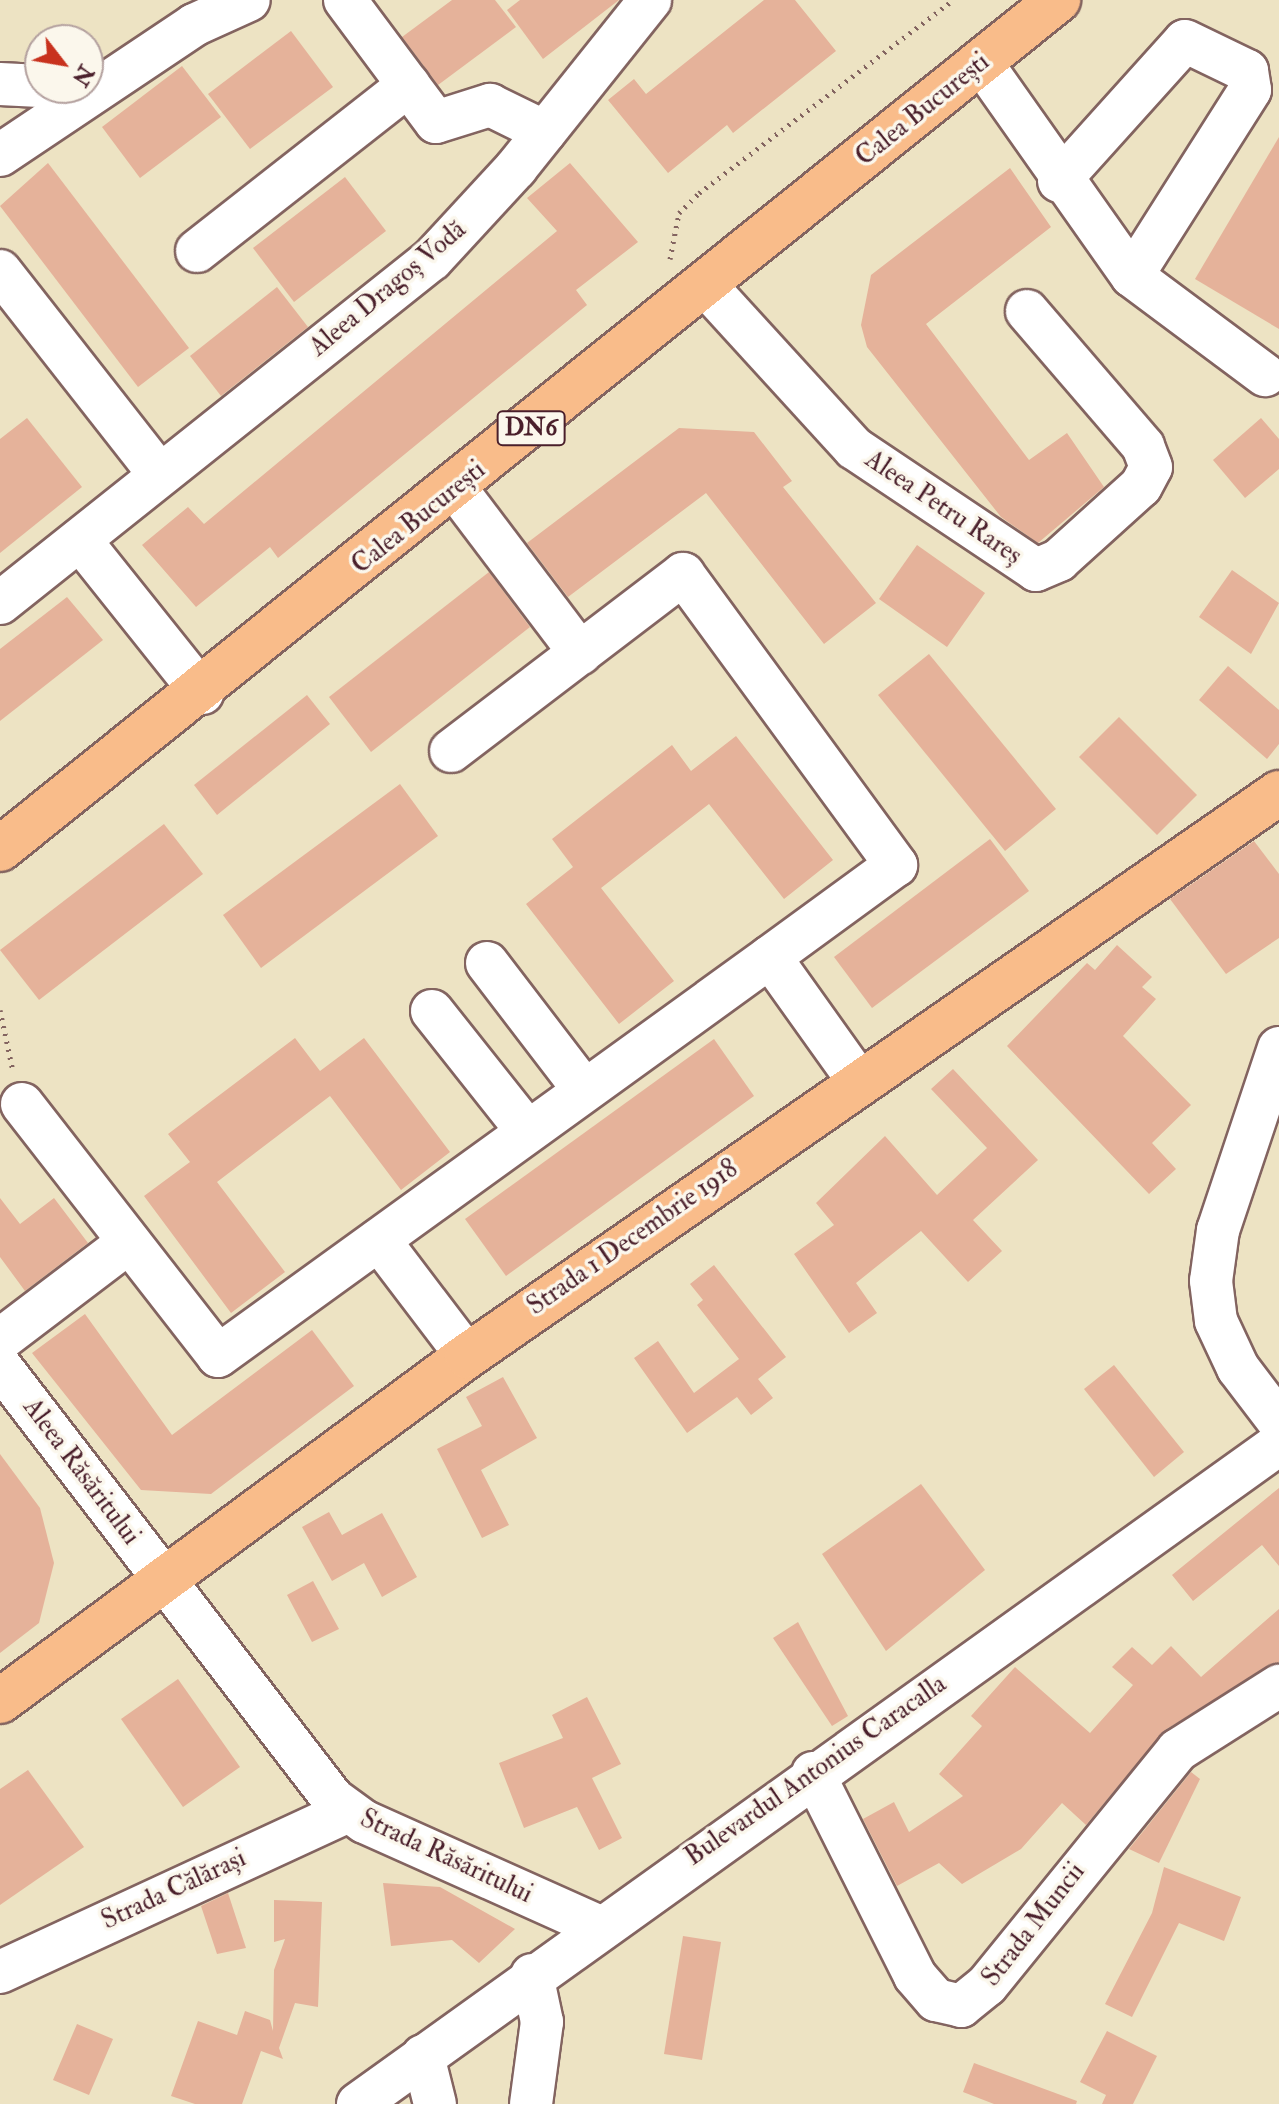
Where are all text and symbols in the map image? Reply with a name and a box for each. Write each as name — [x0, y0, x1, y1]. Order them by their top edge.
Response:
north arrow — [24, 24, 104, 104]
street label: Calea București — [850, 47, 996, 173]
text: N — [66, 60, 100, 91]
street label: Aleea Dragoș Vodă — [303, 215, 473, 363]
road number: DN6 — [495, 408, 567, 448]
street label: Aleea Petru Rareș — [859, 444, 1027, 572]
street label: Calea București — [346, 455, 492, 581]
street label: Strada 1 Decembrie 1918 — [522, 1154, 744, 1322]
street label: Aleea Răsăritului — [16, 1393, 146, 1551]
street label: Bulevardul Antonius Caracalla — [679, 1669, 953, 1873]
street label: Strada Răsăritului — [355, 1803, 537, 1911]
street label: Strada Călărași — [97, 1843, 251, 1937]
street label: Strada Muncii — [976, 1857, 1092, 1993]

